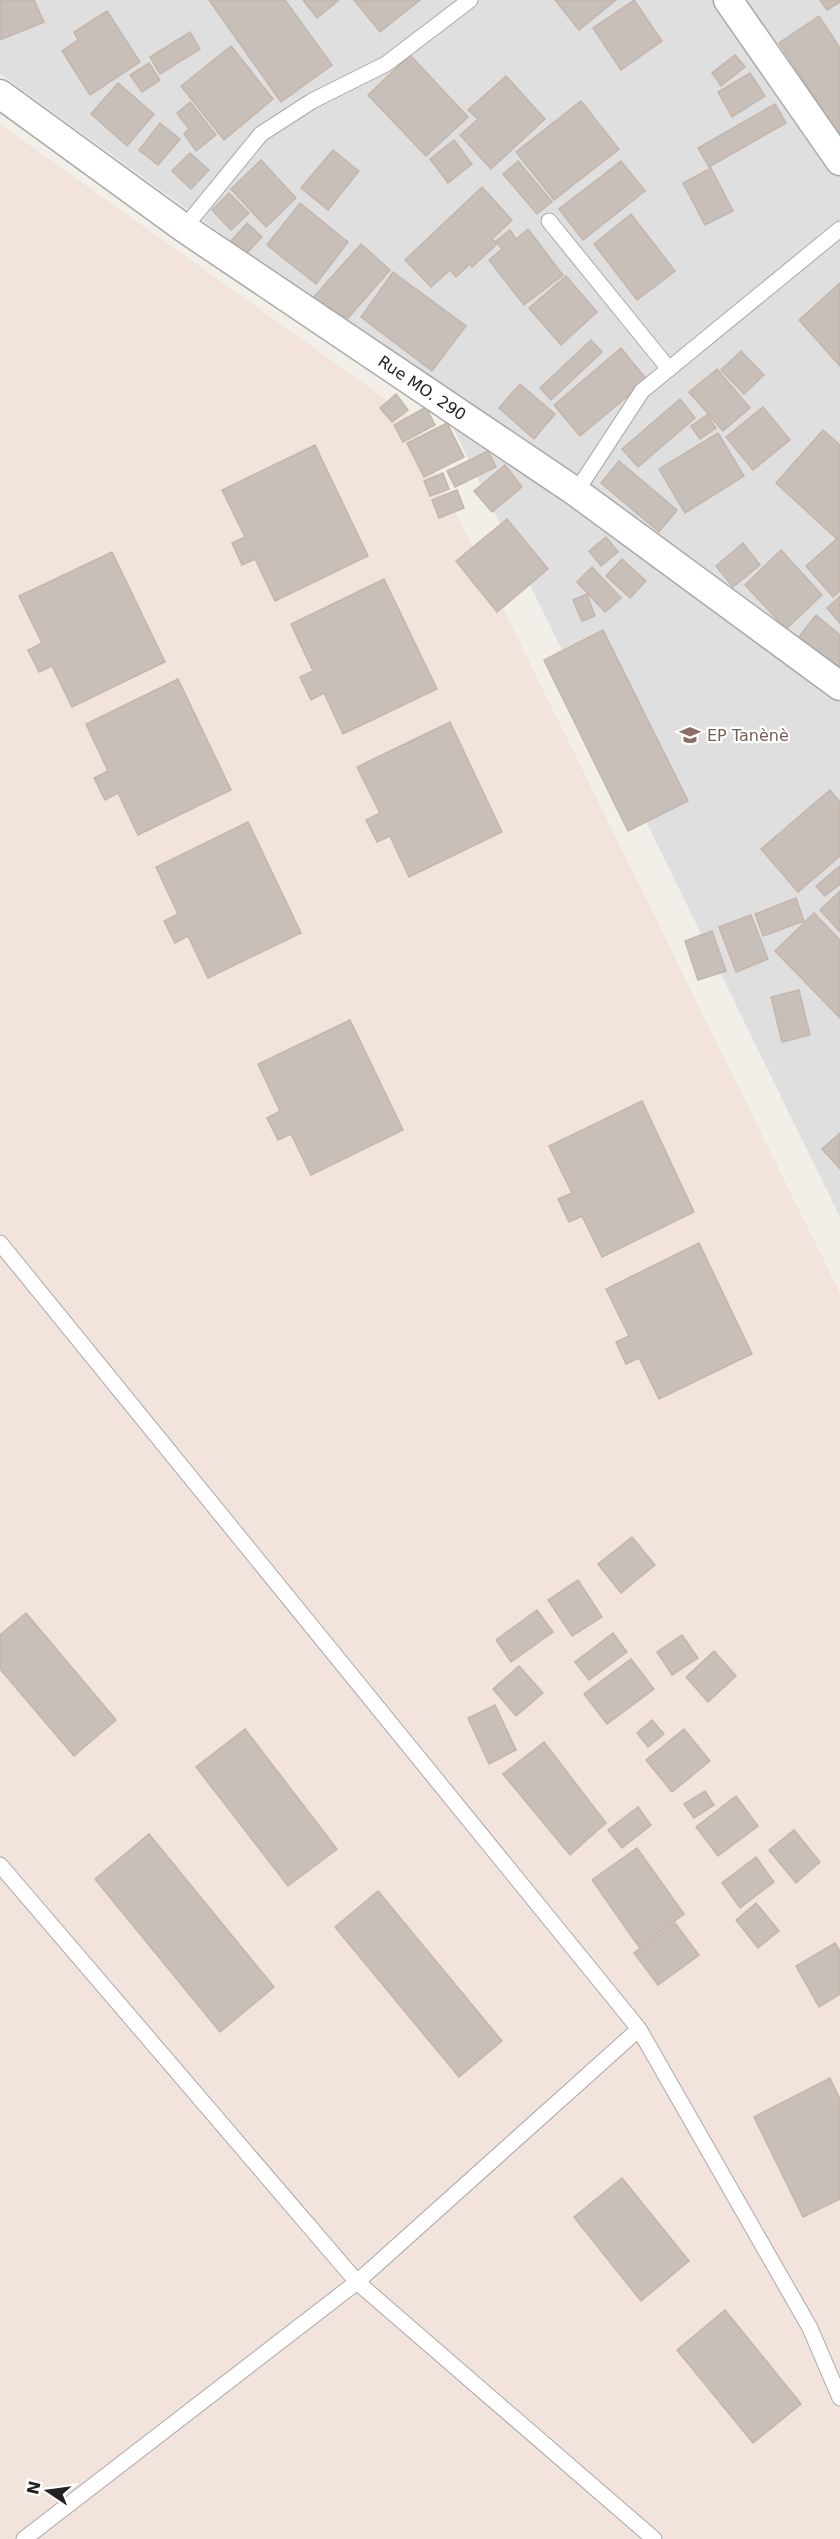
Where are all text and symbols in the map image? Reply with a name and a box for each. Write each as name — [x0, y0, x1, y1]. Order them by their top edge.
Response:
street label: Rue MO. 290 — [374, 352, 470, 424]
school or university icon: EP Tanènè — [678, 723, 702, 747]
place label: EP Tanènè — [707, 726, 789, 745]
north arrow — [18, 2461, 78, 2521]
text: N — [23, 2479, 45, 2496]

